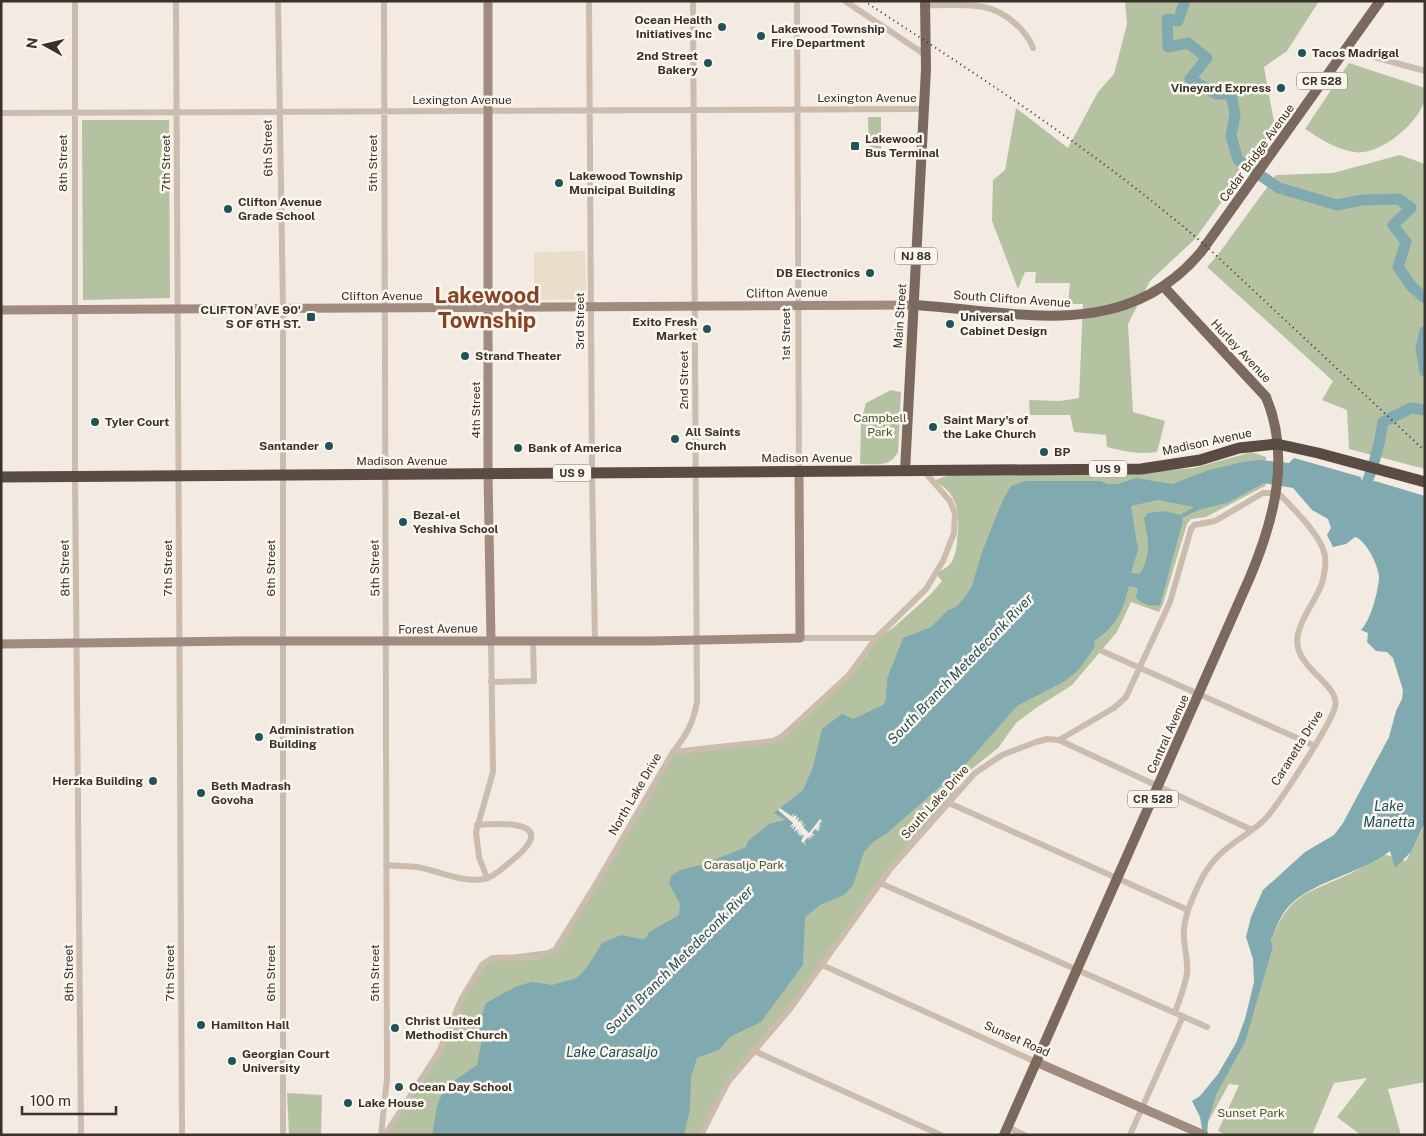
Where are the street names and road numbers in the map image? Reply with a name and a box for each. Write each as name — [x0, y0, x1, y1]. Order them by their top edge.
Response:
road number: CR 528 — [1297, 72, 1347, 90]
street label: Lexington Avenue — [817, 91, 917, 105]
street label: Lexington Avenue — [412, 93, 512, 107]
street label: Cedar Bridge Avenue — [1217, 101, 1297, 205]
street label: 6th Street — [260, 119, 275, 177]
street label: 8th Street — [56, 134, 70, 192]
street label: 7th Street — [159, 134, 173, 191]
street label: 5th Street — [366, 134, 380, 192]
road number: NJ 88 — [895, 248, 937, 264]
street label: Main Street — [891, 283, 909, 349]
street label: Clifton Avenue — [746, 285, 828, 301]
street label: South Clifton Avenue — [953, 288, 1071, 310]
street label: Clifton Avenue — [341, 289, 423, 303]
street label: 3rd Street — [573, 292, 587, 350]
street label: 1st Street — [779, 307, 793, 361]
street label: Hurley Avenue — [1208, 316, 1274, 386]
street label: 2nd Street — [677, 350, 691, 410]
street label: 4th Street — [469, 381, 483, 439]
street label: Madison Avenue — [1161, 426, 1253, 458]
street label: Madison Avenue — [761, 451, 853, 465]
street label: Madison Avenue — [356, 454, 448, 468]
road number: US 9 — [1089, 460, 1127, 478]
road number: US 9 — [553, 464, 591, 482]
street label: 8th Street — [57, 539, 72, 597]
street label: 7th Street — [161, 539, 175, 596]
street label: 6th Street — [264, 539, 278, 597]
street label: 5th Street — [367, 539, 382, 597]
street label: Forest Avenue — [398, 621, 478, 637]
street label: Central Avenue — [1144, 692, 1192, 776]
street label: Caranetta Drive — [1268, 708, 1326, 788]
street label: North Lake Drive — [606, 750, 664, 838]
street label: South Lake Drive — [898, 762, 972, 842]
road number: CR 528 — [1128, 791, 1178, 808]
street label: 8th Street — [61, 944, 76, 1002]
street label: 7th Street — [163, 944, 177, 1001]
street label: 6th Street — [264, 944, 278, 1002]
street label: 5th Street — [368, 944, 382, 1002]
street label: Sunset Road — [982, 1018, 1052, 1060]

